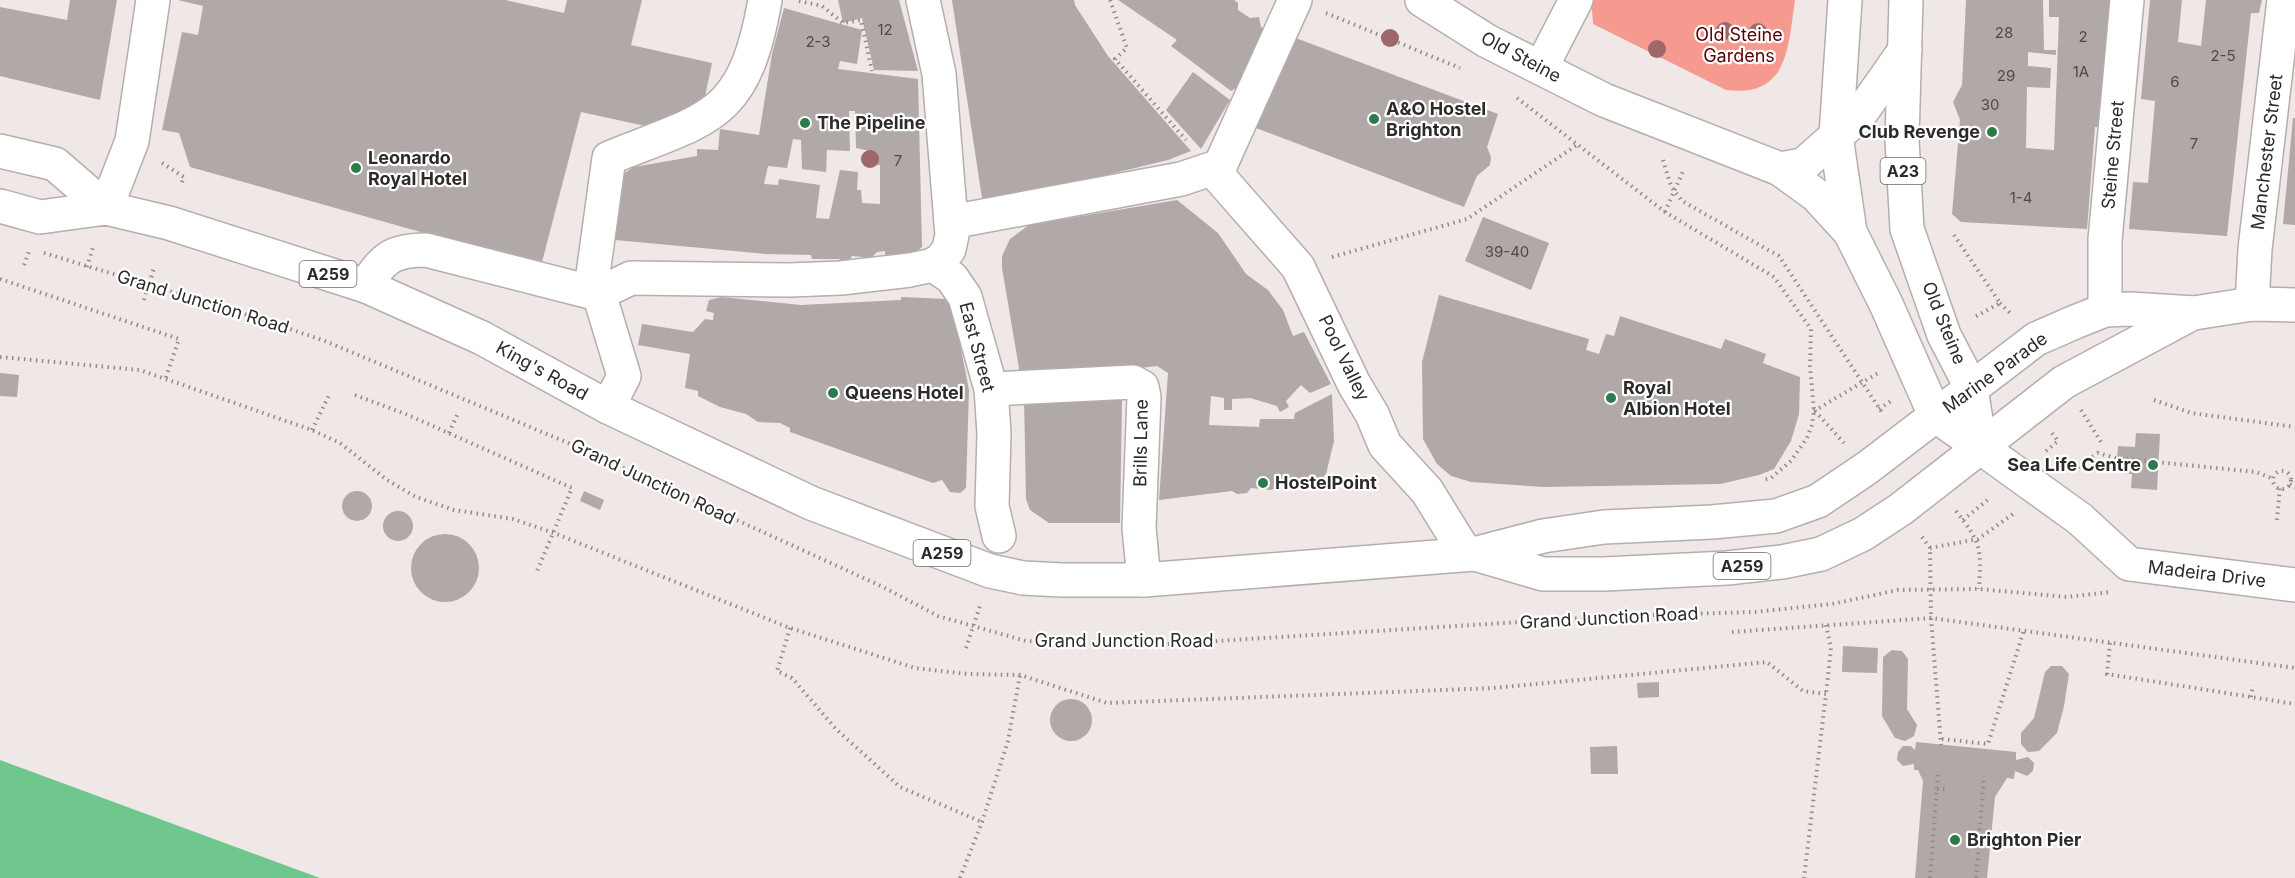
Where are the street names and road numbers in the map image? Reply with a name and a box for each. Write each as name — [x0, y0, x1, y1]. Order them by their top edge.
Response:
street label: Old Steine — [1478, 27, 1565, 86]
street label: Manchester Street — [2247, 73, 2286, 231]
street label: Steine Street — [2097, 100, 2128, 210]
road number: A23 — [1880, 158, 1926, 184]
road number: A259 — [300, 261, 356, 287]
street label: Grand Junction Road — [114, 265, 292, 338]
street label: Old Steine — [1918, 278, 1971, 367]
street label: East Street — [955, 300, 1000, 394]
street label: Pool Valley — [1315, 311, 1374, 404]
street label: Marine Parade — [1938, 328, 2051, 418]
street label: King's Road — [493, 337, 592, 404]
street label: Brills Lane — [1129, 399, 1152, 487]
street label: Grand Junction Road — [568, 434, 739, 529]
road number: A259 — [914, 540, 970, 566]
road number: A259 — [1714, 553, 1770, 579]
street label: Madeira Drive — [2147, 556, 2267, 591]
street label: Grand Junction Road — [1519, 602, 1699, 633]
street label: Grand Junction Road — [1034, 630, 1214, 651]

